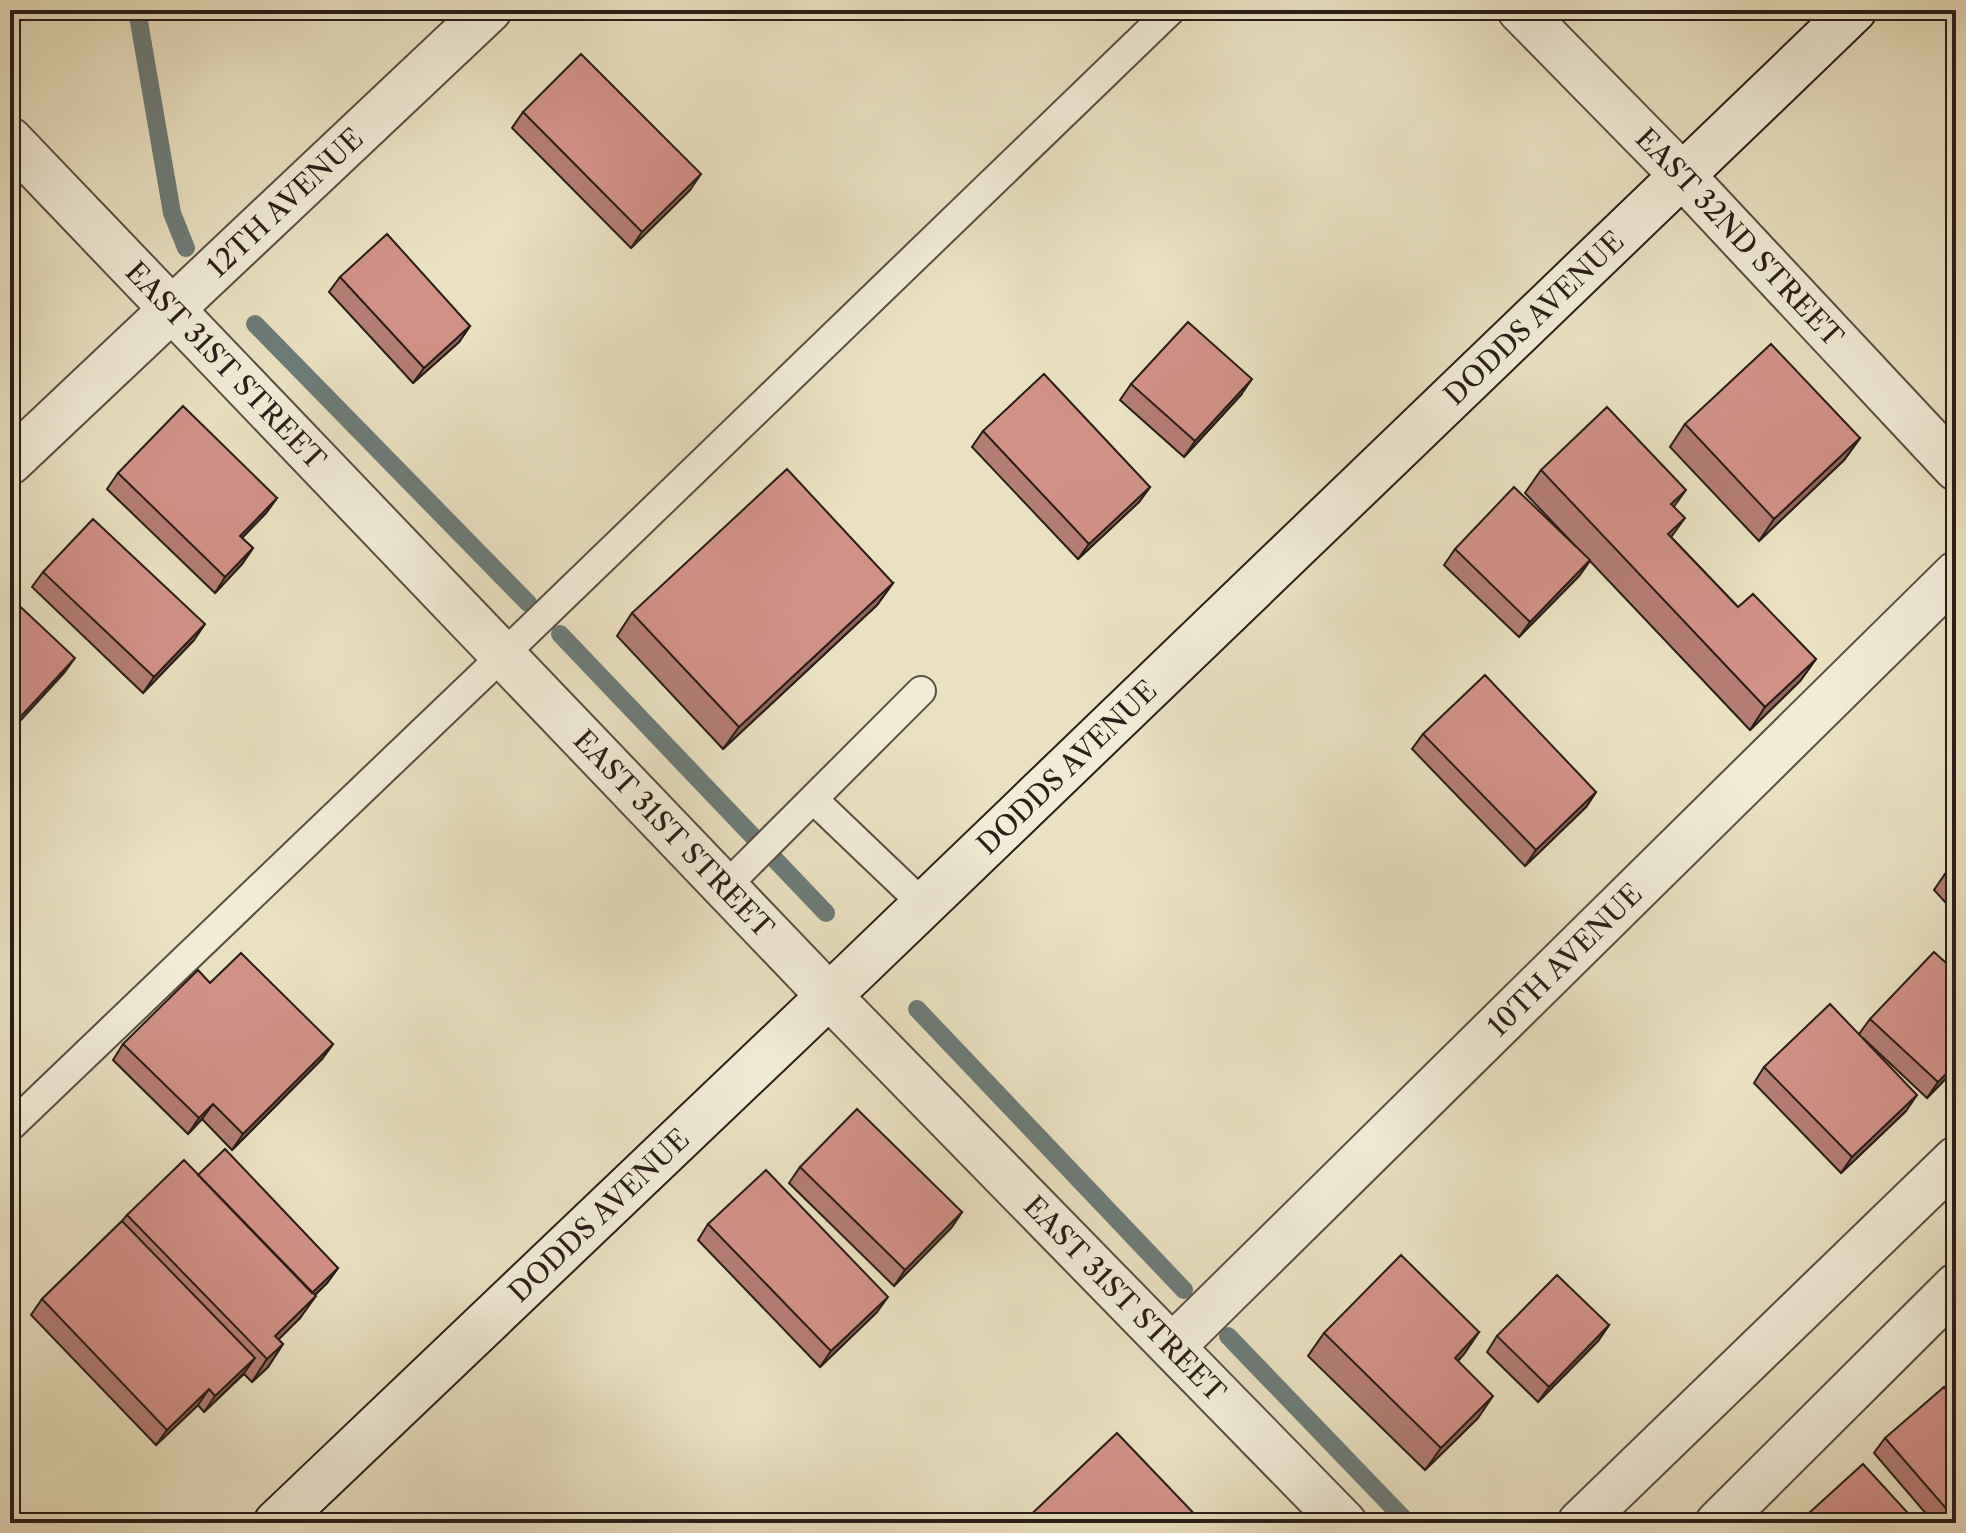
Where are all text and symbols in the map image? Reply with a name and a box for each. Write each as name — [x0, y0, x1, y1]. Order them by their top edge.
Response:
street label: 12TH AVENUE — [200, 121, 370, 284]
street label: EAST 32ND STREET — [1629, 121, 1850, 353]
street label: DODDS AVENUE — [1437, 224, 1631, 412]
street label: EAST 31ST STREET — [119, 255, 333, 476]
street label: DODDS AVENUE — [970, 673, 1164, 861]
street label: EAST 31ST STREET — [567, 723, 781, 944]
street label: 10TH AVENUE — [1480, 877, 1649, 1043]
street label: DODDS AVENUE — [502, 1122, 696, 1309]
street label: EAST 31ST STREET — [1017, 1189, 1233, 1409]

